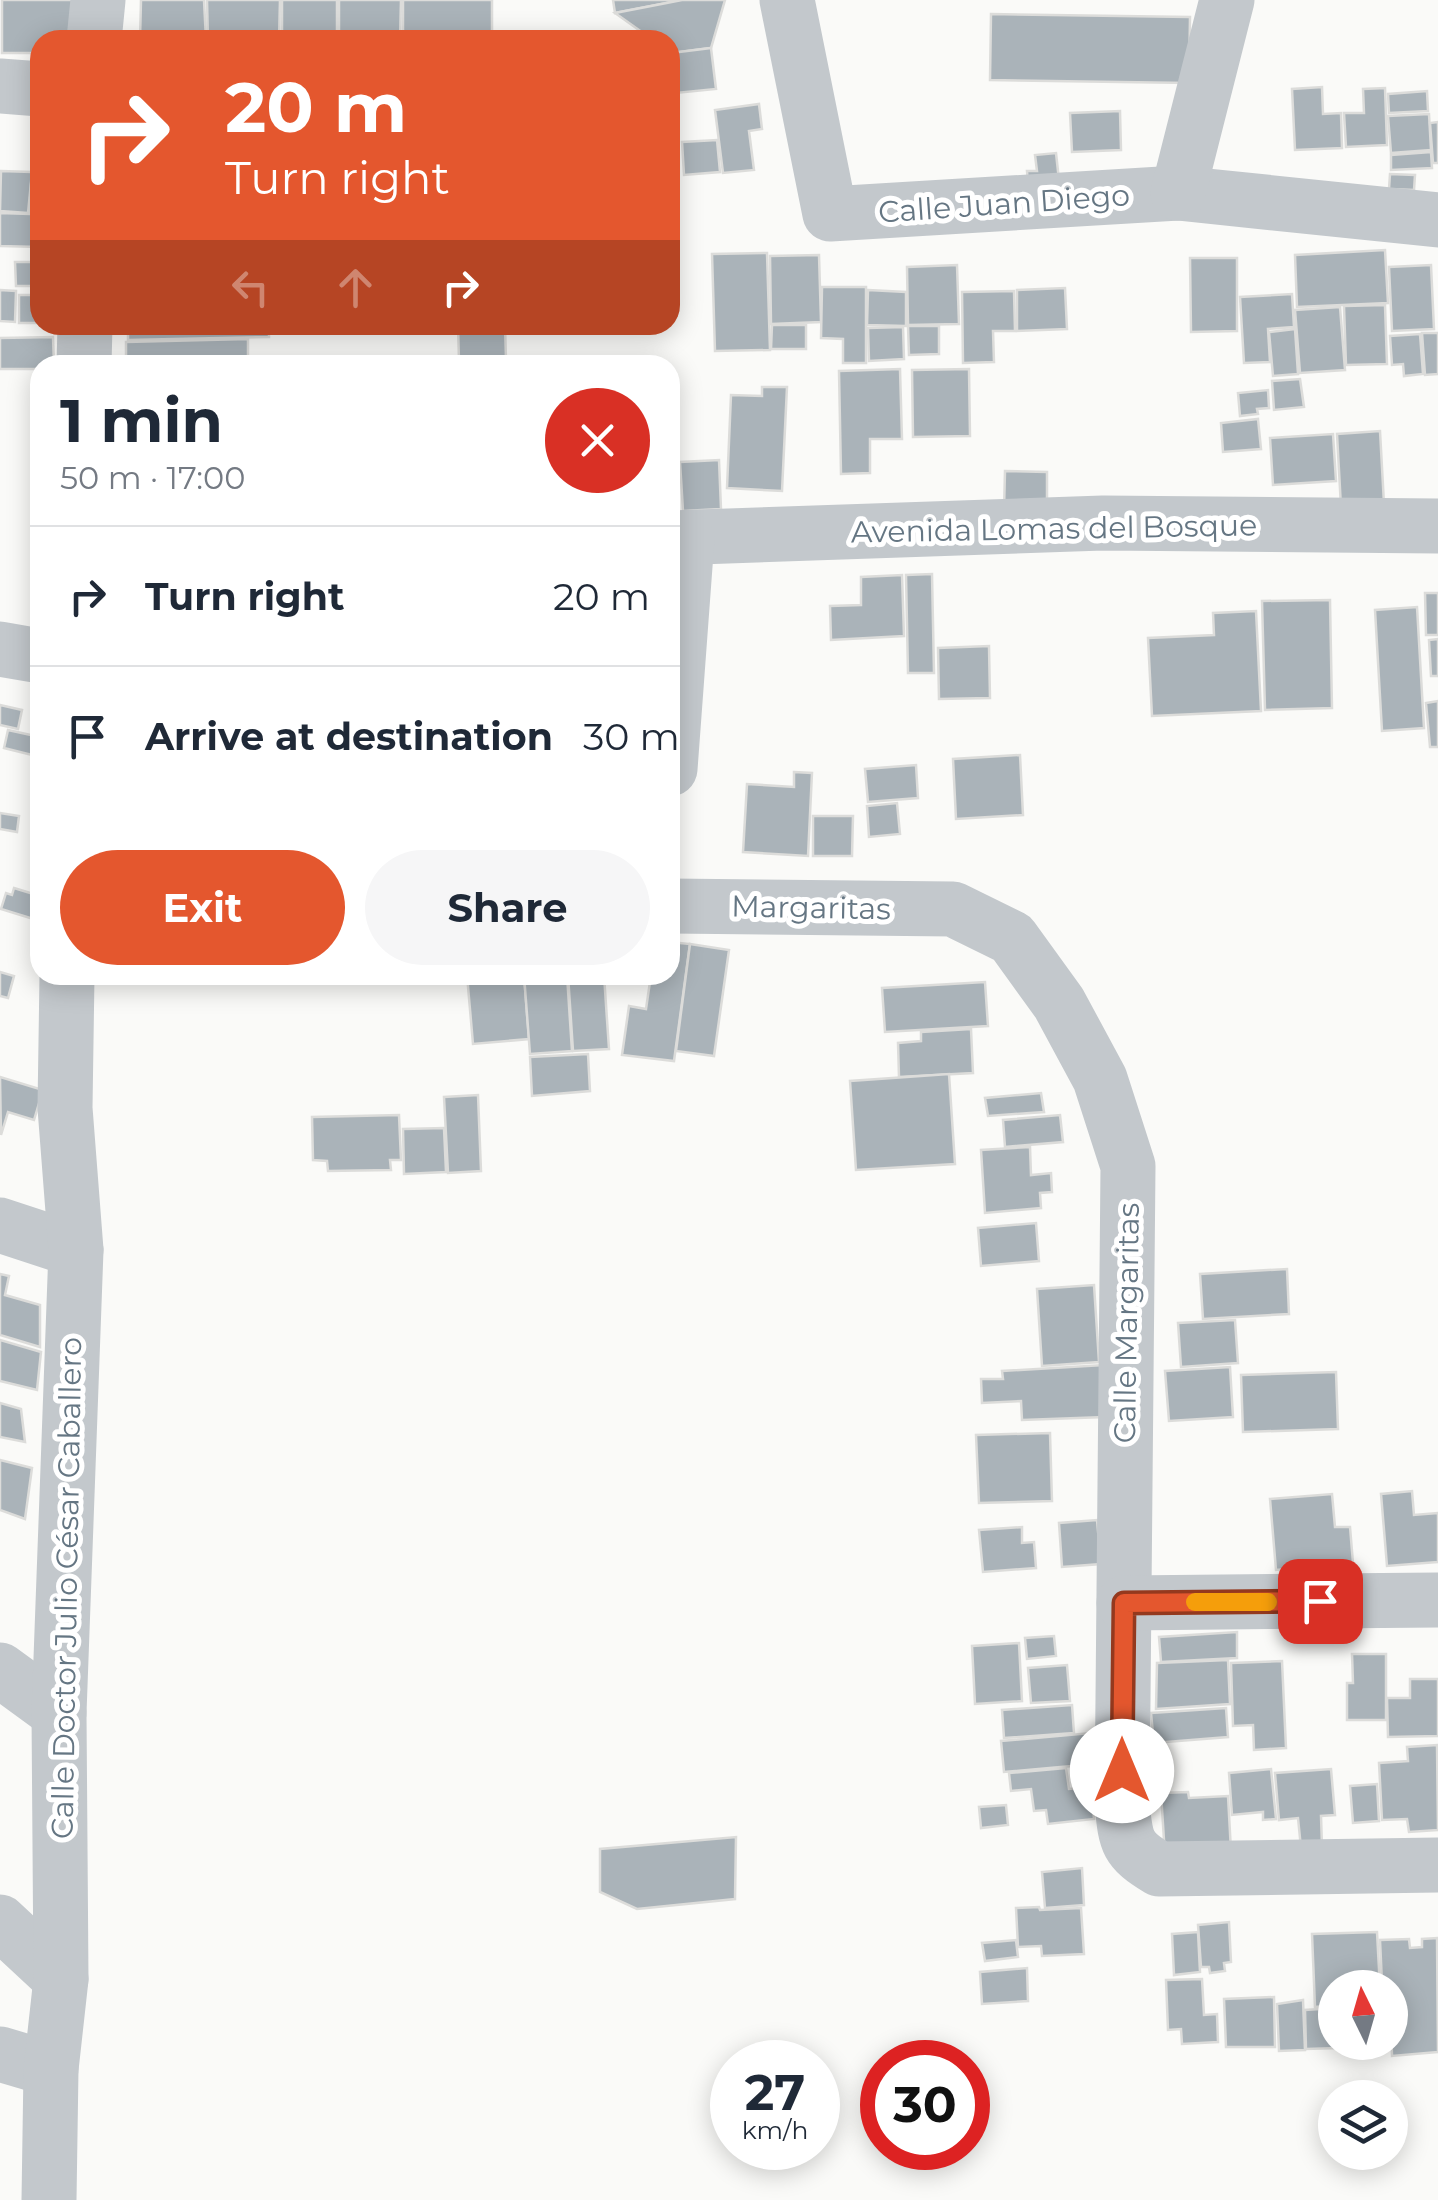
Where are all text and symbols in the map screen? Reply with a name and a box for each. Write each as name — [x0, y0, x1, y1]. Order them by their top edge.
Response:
text: 20 m — [225, 64, 407, 150]
icon: right — [60, 70, 190, 200]
text: Turn right — [225, 150, 450, 205]
street label: Calle Juan Diego — [877, 176, 1131, 231]
icon: left — [223, 260, 278, 315]
icon: ahead — [328, 260, 383, 315]
icon: right — [433, 260, 488, 315]
text: 1 min — [60, 384, 223, 457]
button: close — [545, 388, 650, 493]
text: 50 m · 17:00 — [60, 458, 245, 497]
street label: Avenida Lomas del Bosque — [851, 506, 1257, 551]
icon: right — [60, 569, 115, 624]
text: Turn right — [145, 573, 344, 620]
text: 20 m — [553, 573, 650, 620]
icon: arrive — [60, 709, 115, 764]
text: Arrive at destination — [145, 713, 553, 760]
text: 30 m — [583, 713, 680, 760]
button: Exit — [60, 850, 345, 965]
button: Share — [365, 850, 650, 965]
street label: Margaritas — [731, 888, 891, 927]
street label: Calle Margaritas — [1106, 1202, 1147, 1444]
street label: Calle Doctor Julio César Caballero — [44, 1337, 89, 1839]
pin — [1278, 1559, 1363, 1644]
icon: arrive — [1293, 1574, 1348, 1629]
position arrow — [1070, 1719, 1174, 1823]
north arrow — [1318, 1970, 1408, 2060]
map controls — [1318, 1970, 1408, 2170]
speed limit sign: 30 — [860, 2040, 990, 2170]
text: 27 — [745, 2062, 805, 2123]
button: layers — [1318, 2080, 1408, 2170]
text: km/h — [742, 2115, 808, 2145]

